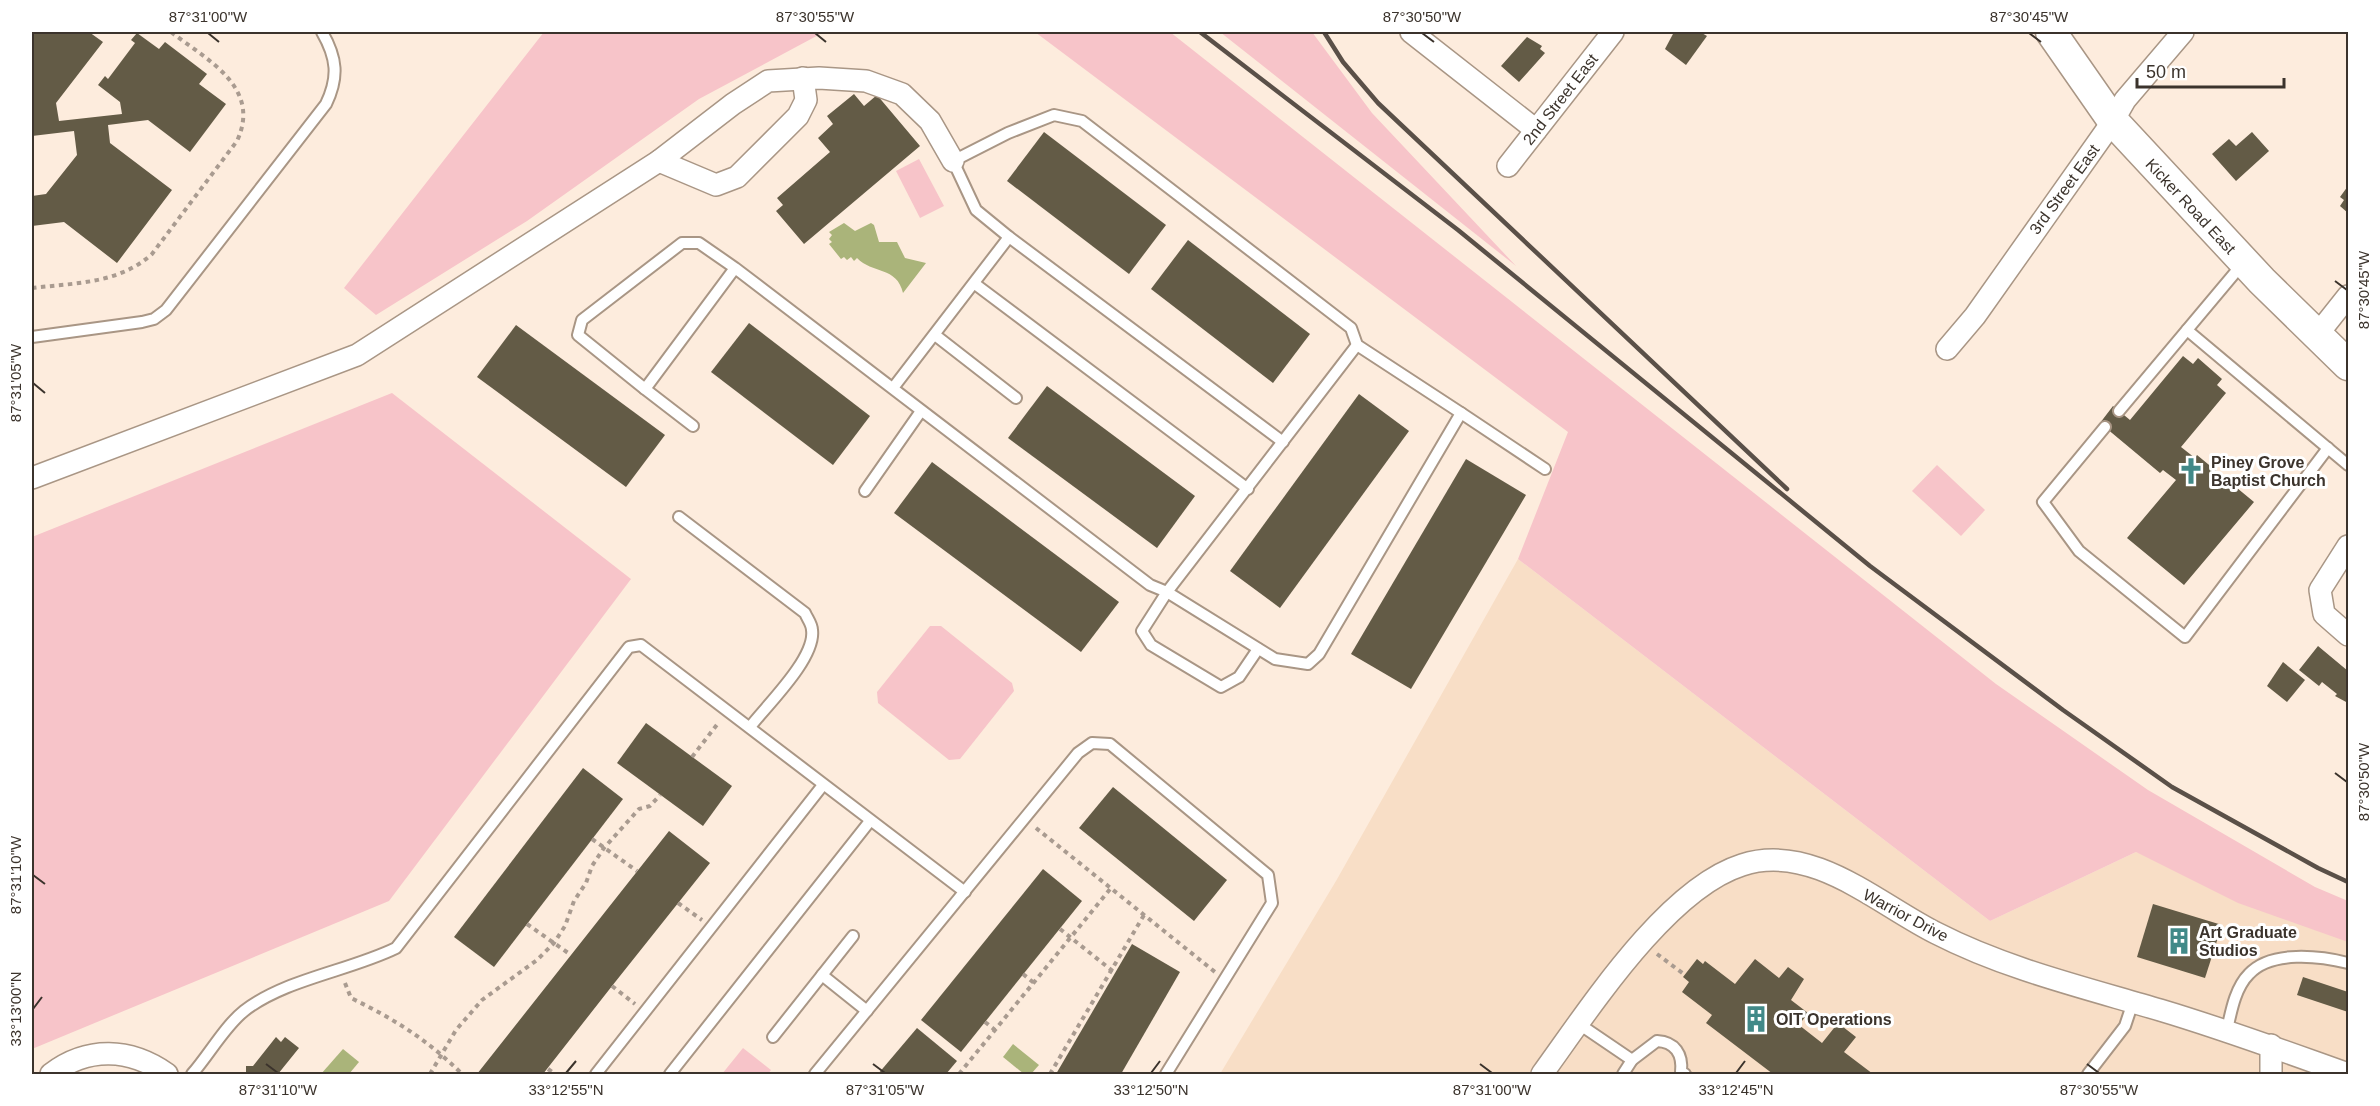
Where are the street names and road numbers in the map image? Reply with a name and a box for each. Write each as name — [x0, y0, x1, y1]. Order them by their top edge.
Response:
street label: 2nd Street East — [1520, 50, 1601, 148]
street label: 3rd Street East — [2026, 141, 2103, 237]
street label: Kicker Road East — [2142, 155, 2239, 258]
street label: Warrior Drive — [1860, 886, 1951, 945]

